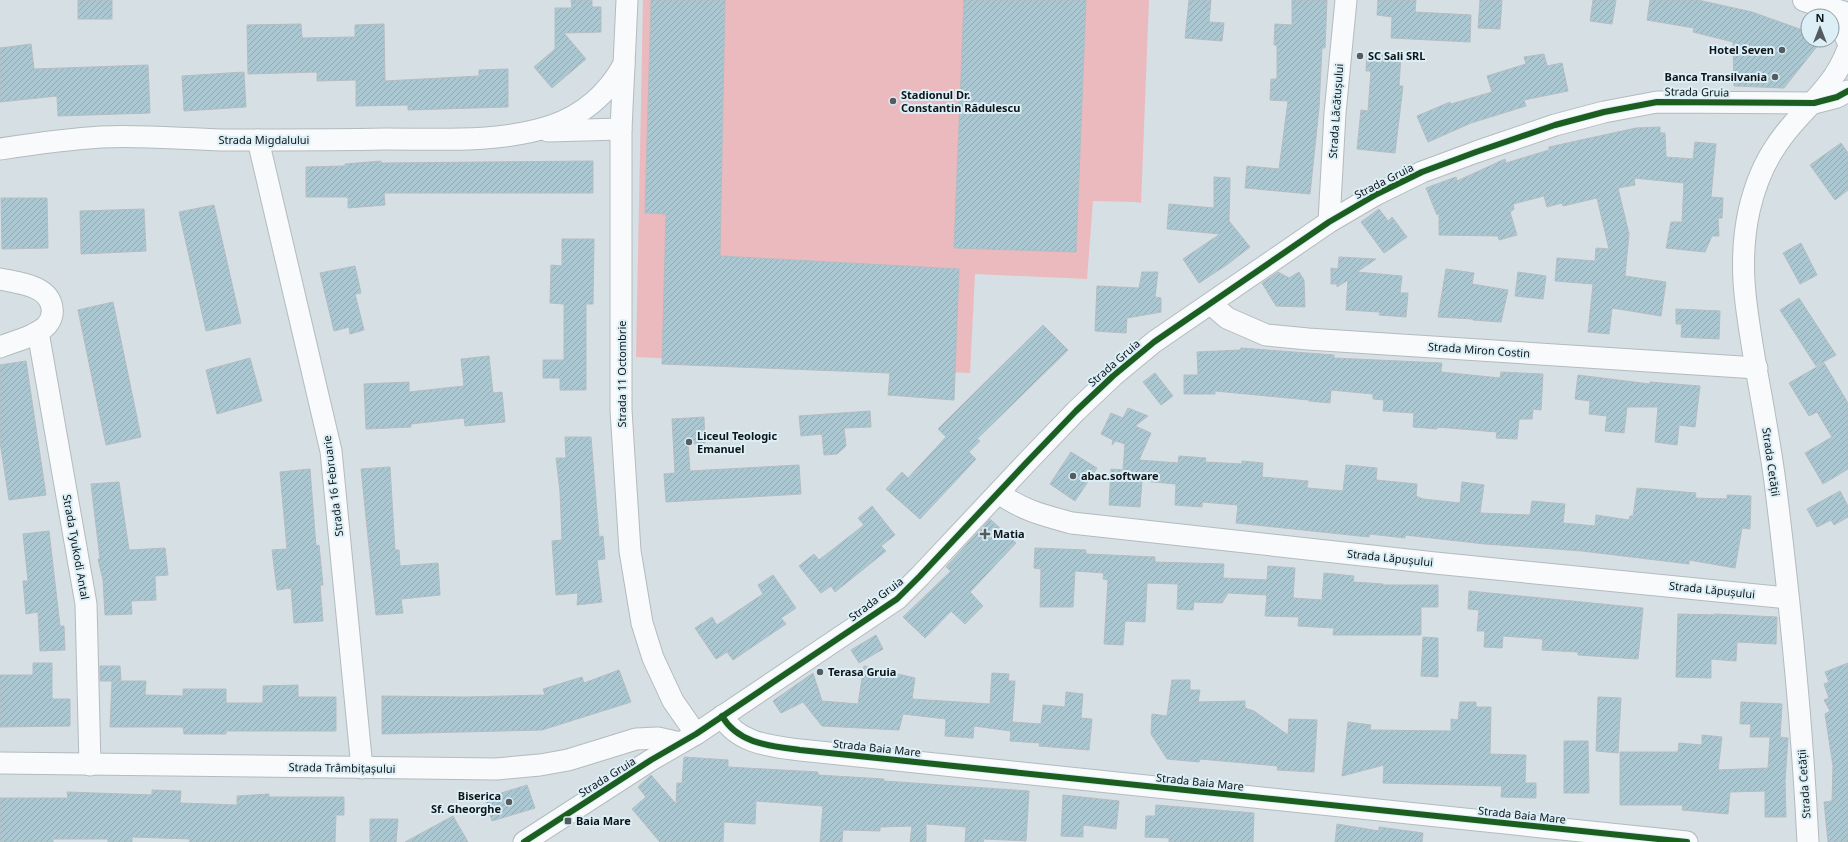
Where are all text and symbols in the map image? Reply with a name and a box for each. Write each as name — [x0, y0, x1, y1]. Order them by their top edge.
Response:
north arrow — [1800, 8, 1840, 48]
text: N — [1816, 10, 1824, 25]
place label: Hotel Seven — [1709, 42, 1774, 57]
marker: Hotel Seven — [1777, 45, 1787, 55]
place label: SC Sali SRL — [1368, 48, 1426, 63]
marker: SC Sali SRL — [1355, 51, 1365, 61]
street label: Strada Lăcătușului — [1325, 63, 1346, 159]
place label: Banca Transilvania — [1665, 69, 1767, 84]
marker: Banca Transilvania — [1770, 72, 1780, 82]
street label: Strada Gruia — [1665, 83, 1729, 100]
place label: Stadionul Dr. Constantin Rădulescu — [901, 87, 1020, 115]
marker: Stadionul Dr. Constantin Rădulescu — [888, 96, 898, 106]
street label: Strada Migdalului — [219, 132, 309, 147]
street label: Strada Gruia — [1352, 159, 1416, 202]
street label: Strada 11 Octombrie — [614, 321, 629, 427]
street label: Strada Gruia — [1084, 336, 1143, 389]
street label: Strada Miron Costin — [1428, 338, 1531, 361]
street label: Strada Cetății — [1759, 427, 1784, 497]
place label: Liceul Teologic Emanuel — [697, 428, 777, 456]
street label: Strada 16 Februarie — [319, 435, 346, 537]
marker: Liceul Teologic Emanuel — [684, 437, 694, 447]
place label: abac.software — [1081, 468, 1159, 483]
marker: abac.software — [1068, 471, 1078, 481]
street label: Strada Tyukodi Antal — [60, 493, 93, 601]
place label: Matia — [993, 526, 1025, 541]
marker: Matia — [980, 529, 990, 539]
street label: Strada Lăpușului — [1346, 546, 1434, 569]
street label: Strada Gruia — [845, 573, 906, 624]
street label: Strada Lăpușului — [1668, 578, 1756, 601]
place label: Terasa Gruia — [828, 664, 896, 679]
marker: Terasa Gruia — [815, 667, 825, 677]
street label: Strada Baia Mare — [832, 735, 922, 760]
street label: Strada Cetății — [1794, 749, 1813, 819]
street label: Strada Gruia — [575, 753, 638, 800]
street label: Strada Trâmbițașului — [288, 759, 396, 776]
street label: Strada Baia Mare — [1155, 769, 1245, 794]
place label: Biserica Sf. Gheorghe — [431, 788, 501, 816]
marker: Biserica Sf. Gheorghe — [504, 797, 514, 807]
street label: Strada Baia Mare — [1477, 802, 1567, 827]
place label: Baia Mare — [576, 813, 631, 828]
marker: Baia Mare — [563, 816, 573, 826]

